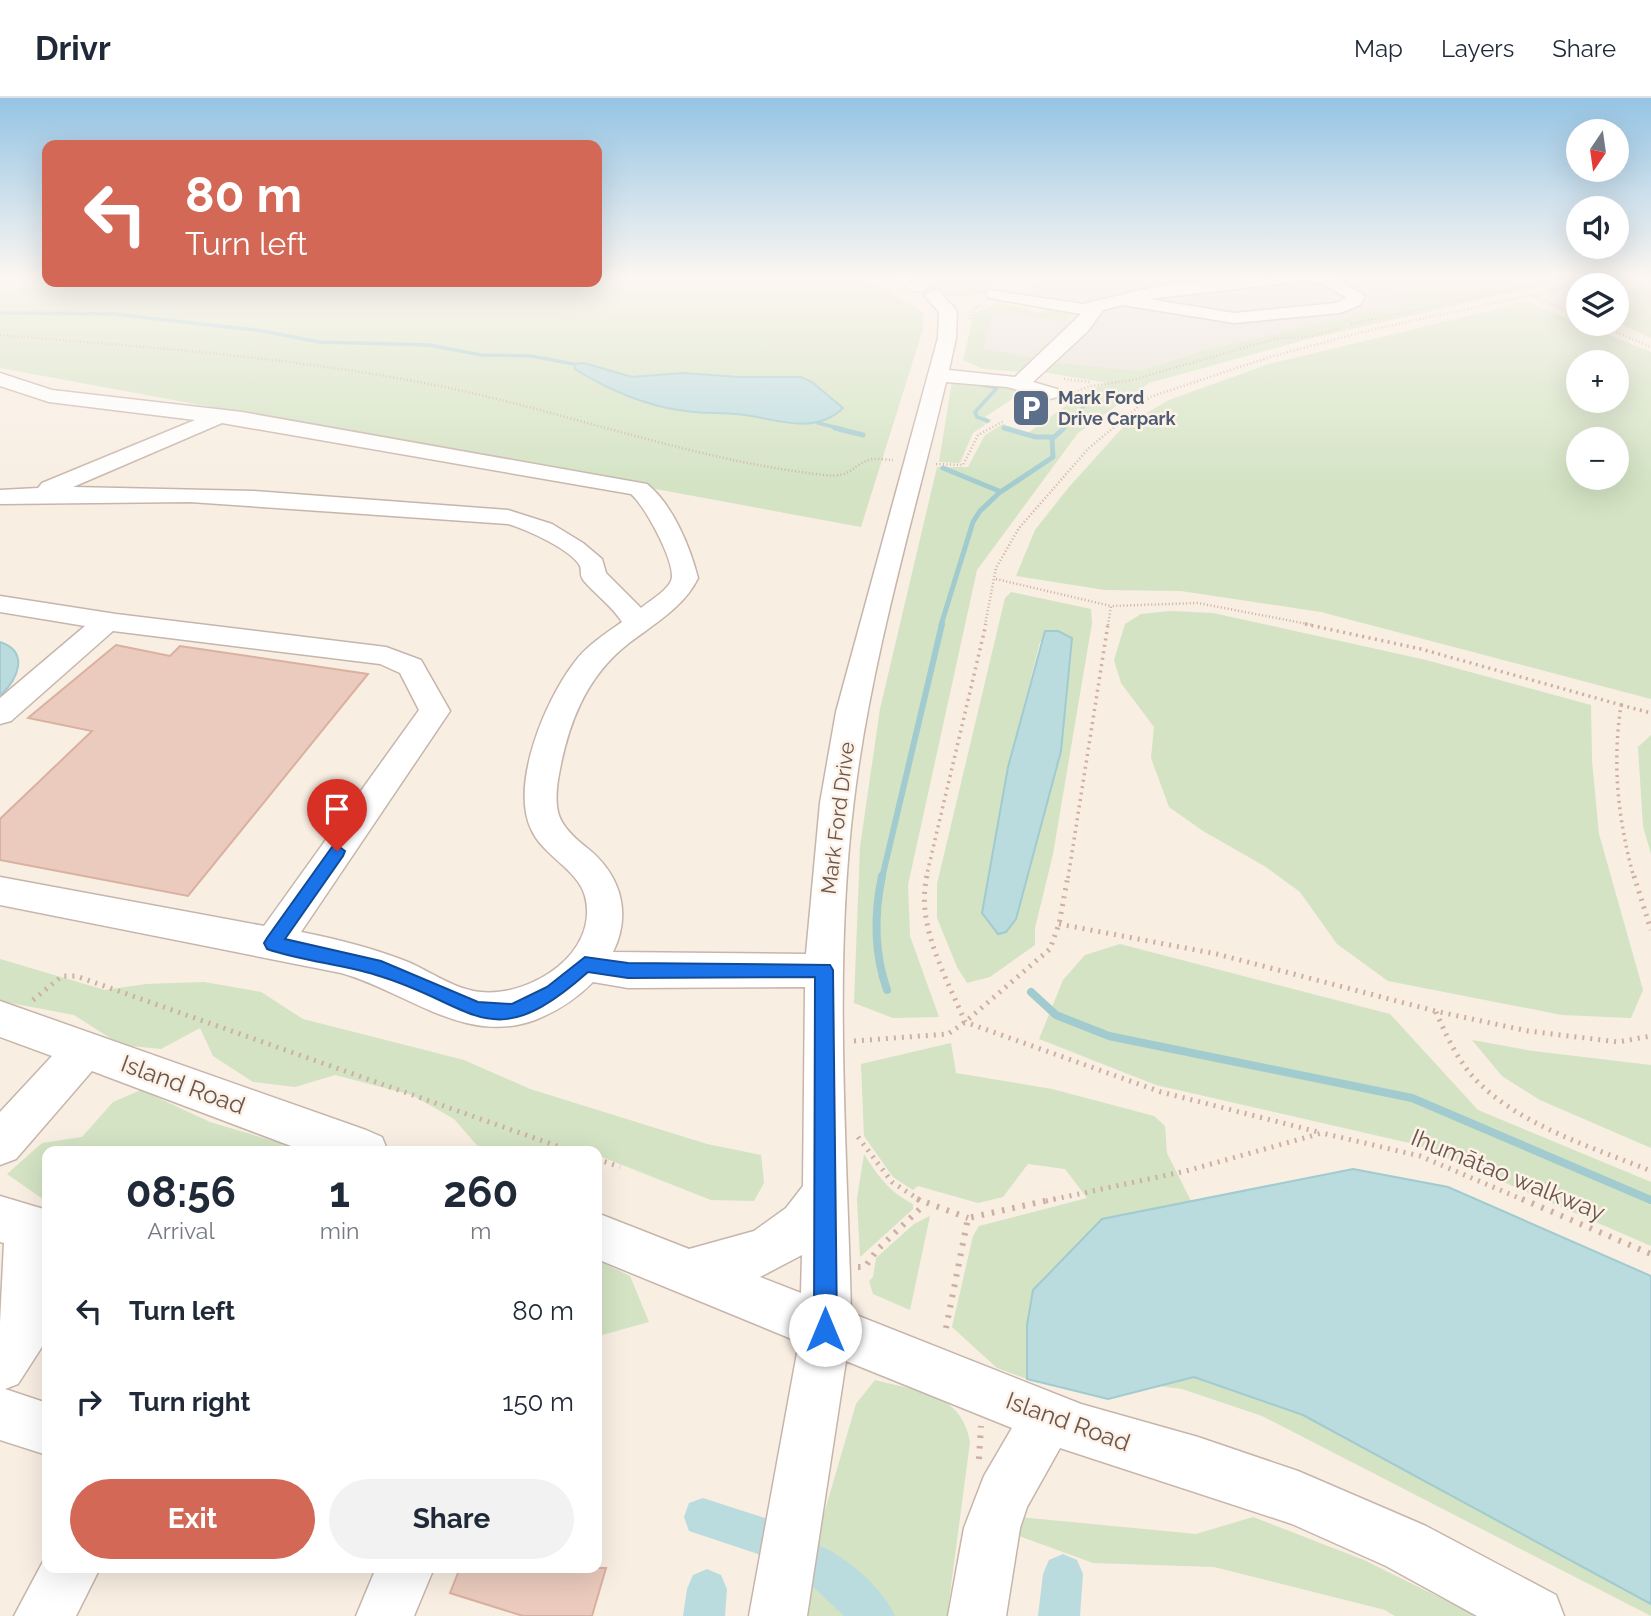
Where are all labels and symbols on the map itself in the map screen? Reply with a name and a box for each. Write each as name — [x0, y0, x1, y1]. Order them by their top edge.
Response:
north arrow — [1566, 119, 1629, 182]
parking icon: Mark Ford Drive Carpark — [1010, 387, 1052, 429]
place label: Mark Ford Drive Carpark — [1058, 387, 1176, 429]
street label: Mark Ford Drive — [816, 740, 859, 896]
pin — [307, 779, 367, 851]
street label: Island Road — [117, 1049, 249, 1120]
street label: Ihumātao walkway — [1407, 1122, 1609, 1227]
position arrow — [788, 1293, 862, 1367]
street label: Island Road — [1002, 1386, 1134, 1457]

